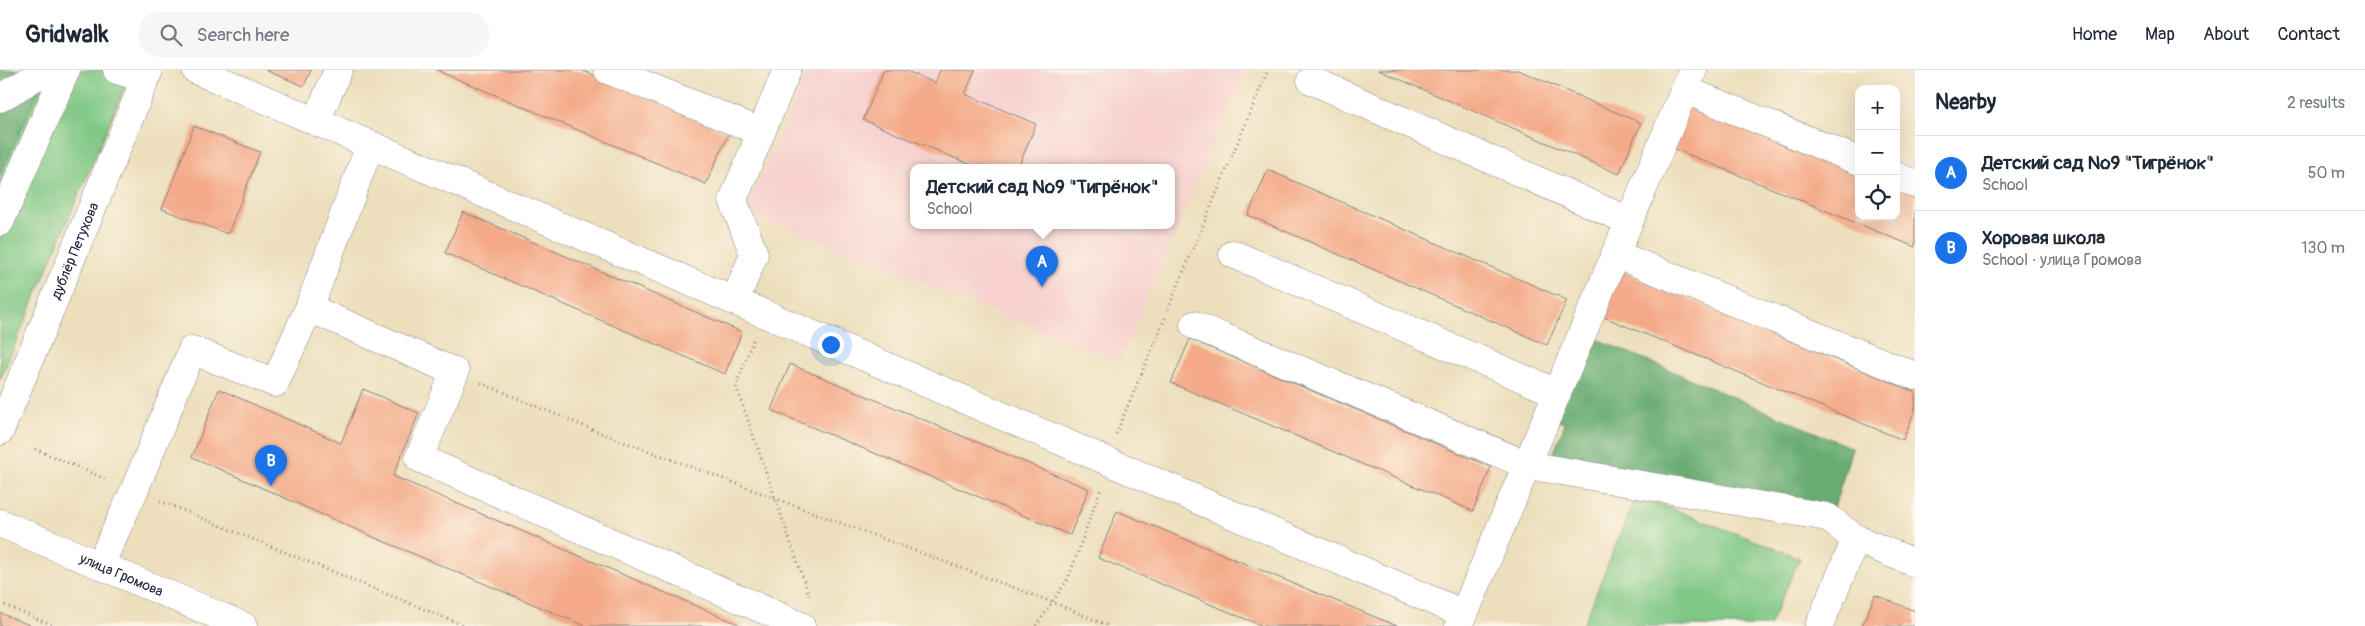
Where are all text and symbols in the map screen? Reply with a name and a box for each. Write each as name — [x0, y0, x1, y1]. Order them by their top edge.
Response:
search box — [139, 12, 489, 57]
text: Gridwalk — [25, 20, 109, 49]
icon: search — [157, 21, 185, 49]
text: Search here — [197, 23, 289, 47]
text: Home — [2072, 23, 2117, 46]
text: Map — [2145, 23, 2175, 46]
text: About — [2203, 23, 2249, 46]
text: Contact — [2277, 23, 2340, 46]
map controls — [1855, 85, 1900, 220]
button: + — [1855, 85, 1900, 130]
text: Nearby — [1935, 89, 1996, 116]
text: 2 results — [2287, 93, 2345, 113]
button: − — [1855, 130, 1900, 175]
text: Детский сад №9 "Тигрёнок" — [1982, 151, 2214, 175]
text: A — [1946, 163, 1956, 183]
text: 50 m — [2308, 163, 2345, 183]
popup — [910, 164, 1175, 229]
text: Детский сад №9 "Тигрёнок" — [926, 175, 1159, 199]
button: locate — [1855, 175, 1900, 220]
text: School — [1982, 175, 2028, 195]
text: School — [926, 199, 972, 219]
street label: дублёр Петухова — [47, 200, 102, 302]
text: Хоровая школа — [1982, 226, 2105, 250]
text: B — [1946, 238, 1956, 258]
text: 130 m — [2301, 238, 2345, 258]
pin: A — [1026, 246, 1058, 287]
text: School · улица Громова — [1982, 250, 2142, 270]
your location — [818, 332, 844, 358]
pin: B — [255, 445, 287, 486]
street label: улица Громова — [76, 549, 166, 600]

